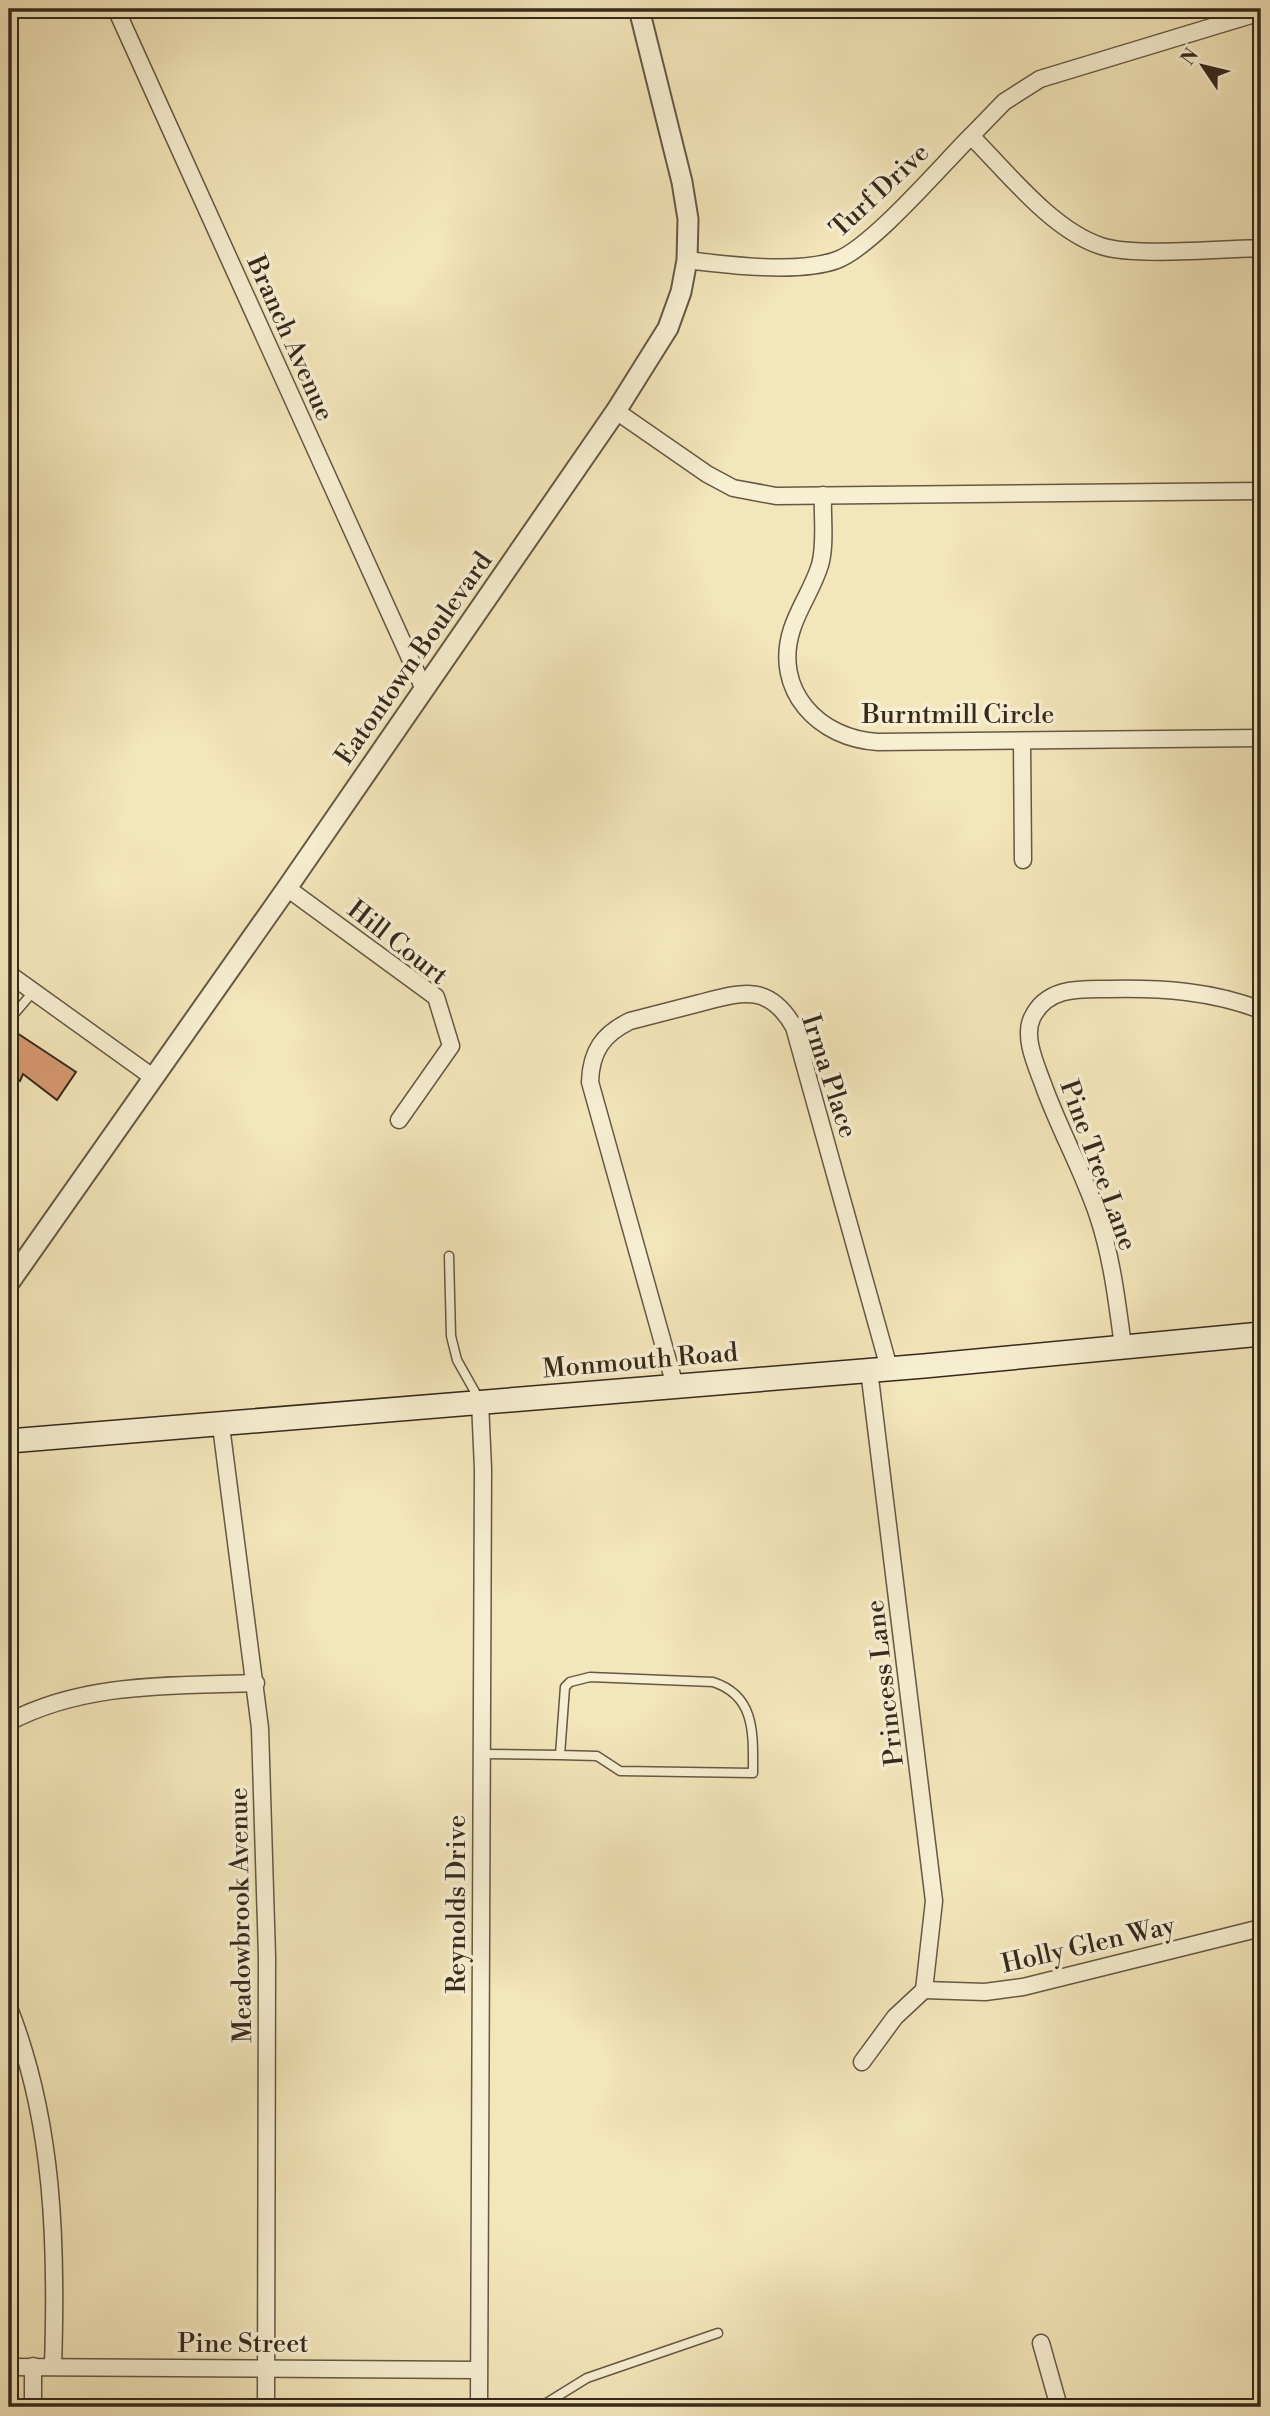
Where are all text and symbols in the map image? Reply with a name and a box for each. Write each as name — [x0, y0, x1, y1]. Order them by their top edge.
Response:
north arrow — [1168, 32, 1238, 102]
text: N — [1176, 44, 1204, 70]
street label: Turf Drive — [824, 137, 936, 245]
street label: Branch Avenue — [239, 250, 341, 426]
street label: Eatontown Boulevard — [328, 546, 499, 771]
street label: Burntmill Circle — [861, 699, 1054, 731]
street label: Hill Court — [341, 894, 454, 992]
street label: Irma Place — [794, 1011, 864, 1142]
street label: Pine Tree Lane — [1052, 1076, 1144, 1255]
street label: Monmouth Road — [541, 1336, 739, 1385]
street label: Princess Lane — [859, 1598, 911, 1768]
street label: Meadowbrook Avenue — [223, 1787, 259, 2043]
street label: Reynolds Drive — [441, 1815, 473, 1993]
street label: Holly Glen Way — [998, 1909, 1179, 1981]
street label: Pine Street — [178, 2328, 308, 2360]

